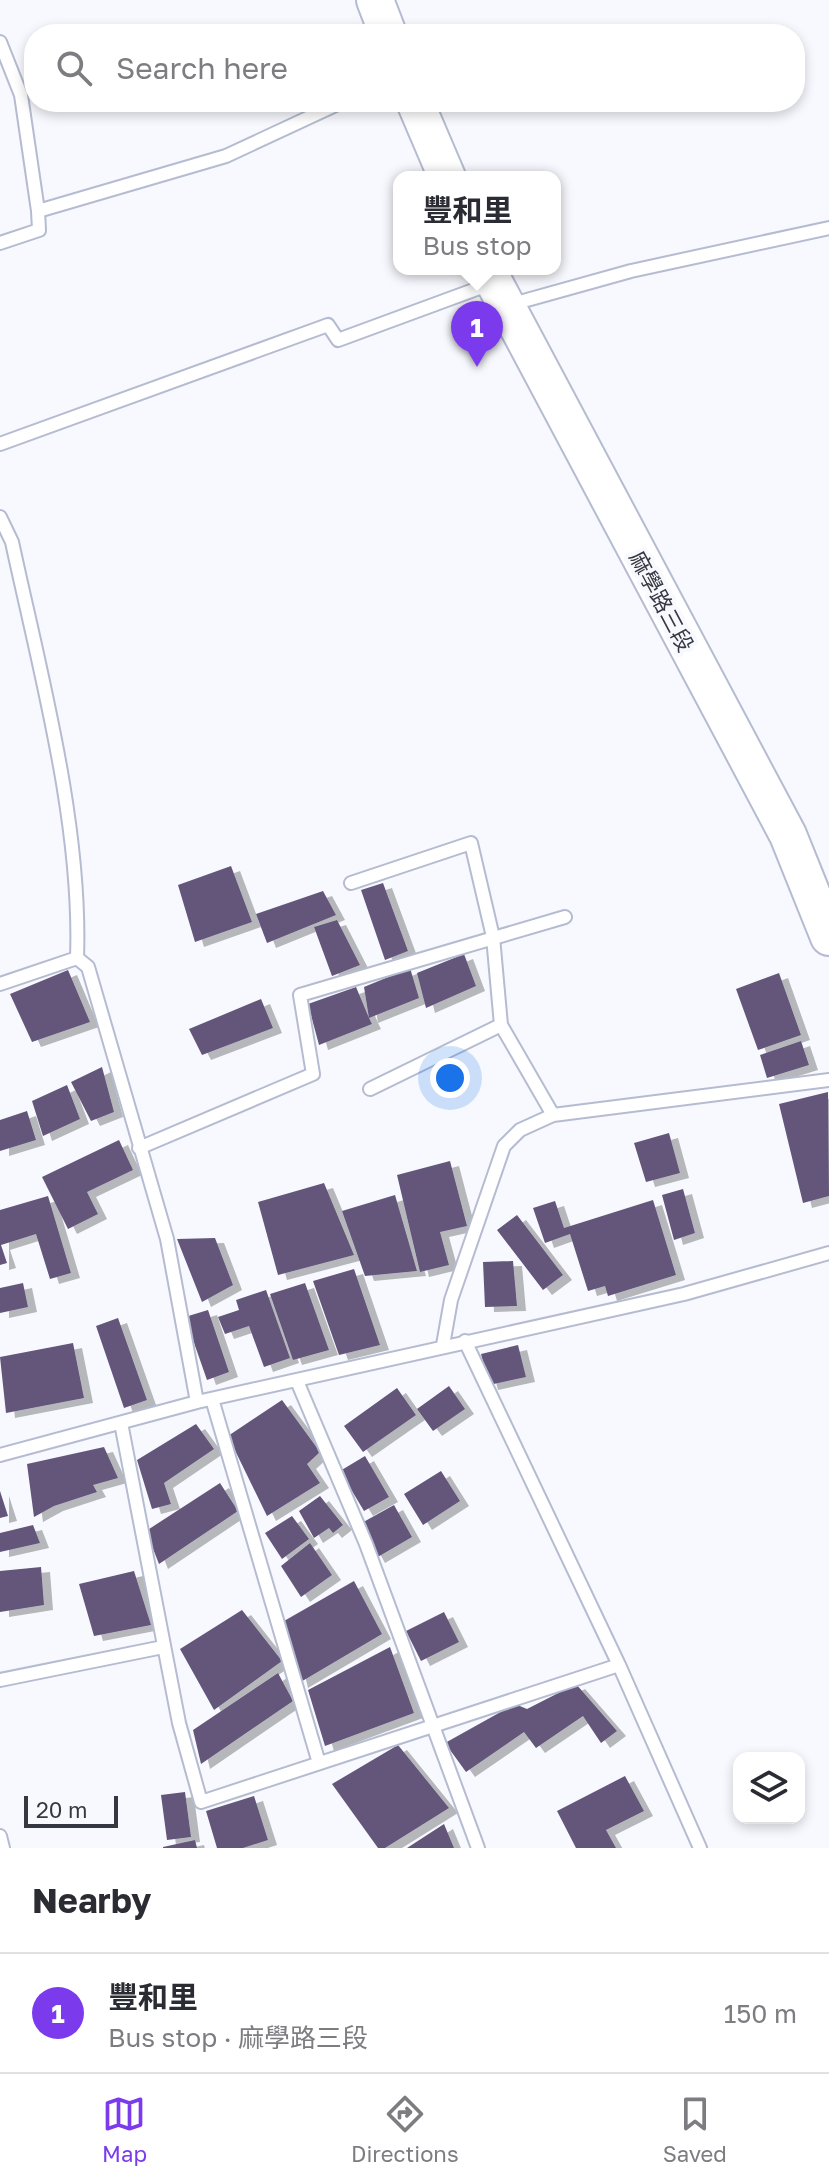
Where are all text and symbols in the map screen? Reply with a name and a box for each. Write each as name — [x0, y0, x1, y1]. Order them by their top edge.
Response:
search box — [24, 24, 805, 112]
icon: search — [52, 46, 96, 90]
text: Search here — [116, 50, 288, 86]
popup — [393, 171, 561, 275]
text: 豐和里 — [422, 192, 512, 228]
text: Bus stop — [422, 230, 532, 261]
pin: 1 — [451, 301, 503, 367]
street label: 麻學路三段 — [624, 546, 700, 656]
your location — [430, 1058, 470, 1098]
map controls — [733, 1752, 805, 1824]
button: layers — [733, 1752, 805, 1824]
scale bar — [24, 1792, 118, 1828]
text: 20 m — [36, 1796, 87, 1823]
text: Nearby — [32, 1880, 152, 1920]
text: 豐和里 — [108, 1979, 198, 2015]
text: 1 — [51, 1998, 65, 2029]
text: 150 m — [724, 1998, 797, 2029]
text: Bus stop · 麻學路三段 — [108, 2022, 368, 2053]
tab: Map — [102, 2092, 147, 2167]
tab: Directions — [351, 2092, 459, 2167]
tab: Saved — [663, 2092, 727, 2167]

